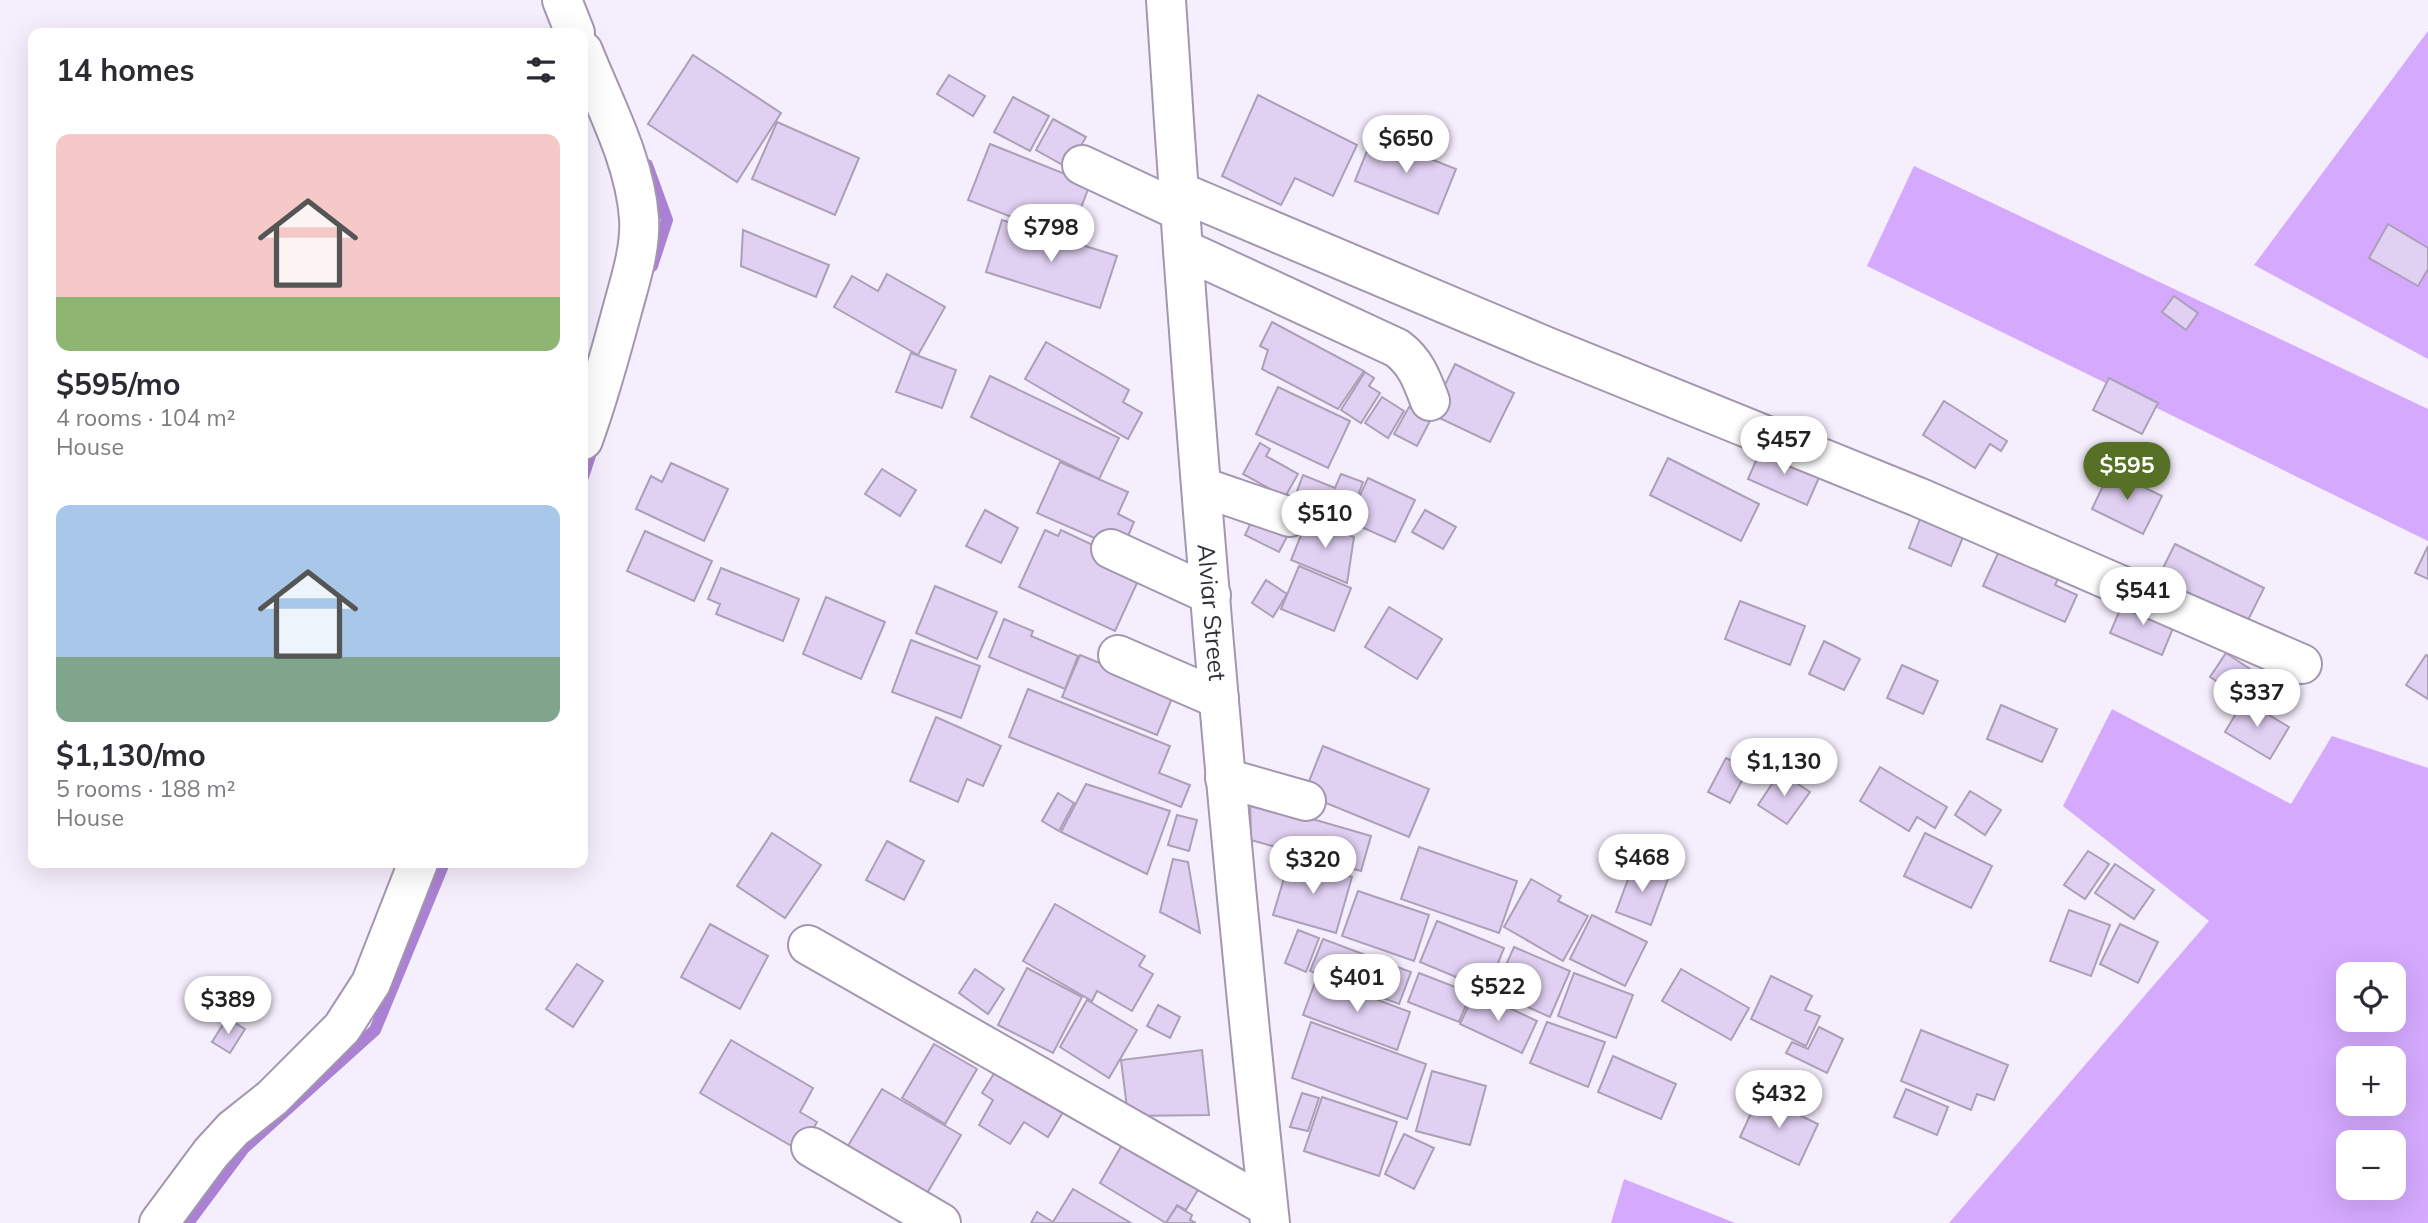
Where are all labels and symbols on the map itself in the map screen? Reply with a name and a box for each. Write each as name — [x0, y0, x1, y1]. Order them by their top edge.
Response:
pin: $650 — [1365, 116, 1447, 175]
pin: $798 — [1010, 204, 1092, 264]
pin: $457 — [1743, 416, 1825, 476]
pin: $595 — [2086, 442, 2168, 502]
pin: $510 — [1284, 490, 1366, 550]
street label: Alviar Street — [1192, 542, 1233, 682]
pin: $541 — [2102, 568, 2184, 627]
pin: $337 — [2216, 670, 2298, 729]
pin: $1,130 — [1727, 738, 1841, 798]
pin: $468 — [1601, 834, 1683, 894]
pin: $320 — [1272, 836, 1354, 896]
pin: $401 — [1316, 954, 1398, 1014]
pin: $522 — [1457, 964, 1539, 1023]
pin: $389 — [187, 976, 269, 1036]
pin: $432 — [1738, 1070, 1820, 1130]

